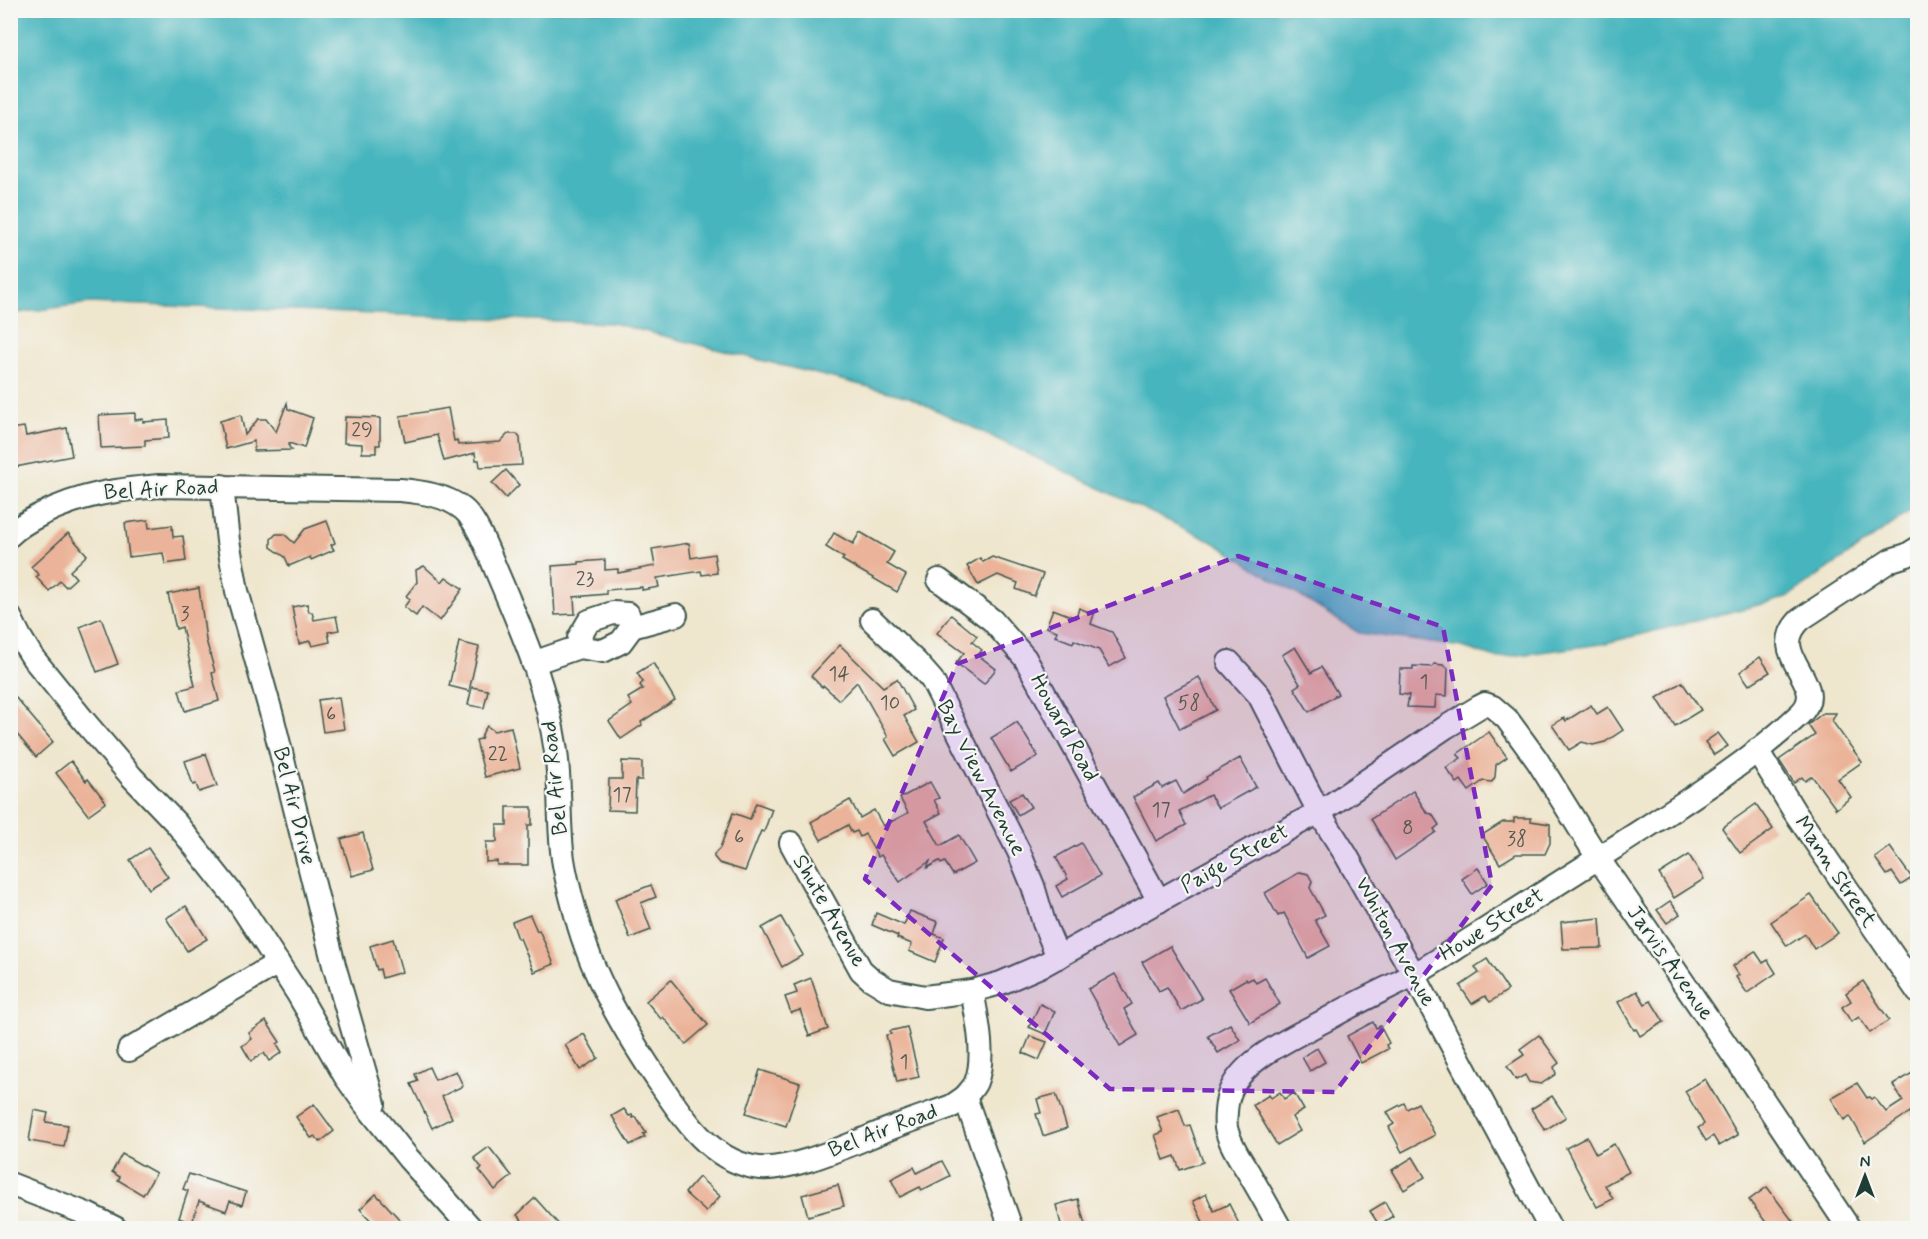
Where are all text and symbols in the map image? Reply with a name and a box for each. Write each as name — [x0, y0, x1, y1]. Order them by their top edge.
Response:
house number: 29 — [351, 417, 373, 444]
street label: Bel Air Road — [103, 473, 219, 507]
house number: 23 — [576, 566, 594, 593]
house number: 3 — [180, 601, 190, 628]
house number: 14 — [828, 661, 850, 688]
street label: Howard Road — [1023, 669, 1105, 787]
house number: 1 — [1420, 669, 1428, 696]
house number: 10 — [880, 690, 900, 717]
house number: 58 — [1178, 690, 1200, 717]
street label: Bay View Avenue — [930, 695, 1032, 861]
house number: 6 — [326, 701, 336, 728]
street label: Bel Air Road — [535, 719, 575, 837]
house number: 22 — [488, 741, 508, 768]
street label: Bel Air Drive — [266, 744, 322, 868]
house number: 17 — [613, 782, 632, 809]
house number: 17 — [1152, 797, 1171, 824]
street label: Mann Street — [1787, 811, 1883, 933]
house number: 8 — [1402, 815, 1414, 842]
street label: Paige Street — [1176, 818, 1296, 903]
house number: 6 — [734, 824, 744, 851]
house number: 38 — [1507, 826, 1527, 853]
street label: Shute Avenue — [786, 850, 872, 972]
street label: Whiton Avenue — [1348, 872, 1442, 1012]
street label: Howe Street — [1435, 882, 1549, 968]
street label: Jarvis Avenue — [1620, 900, 1720, 1026]
house number: 1 — [900, 1049, 908, 1076]
street label: Bel Air Road — [824, 1097, 942, 1165]
north arrow — [1835, 1146, 1895, 1206]
text: N — [1860, 1152, 1870, 1173]

